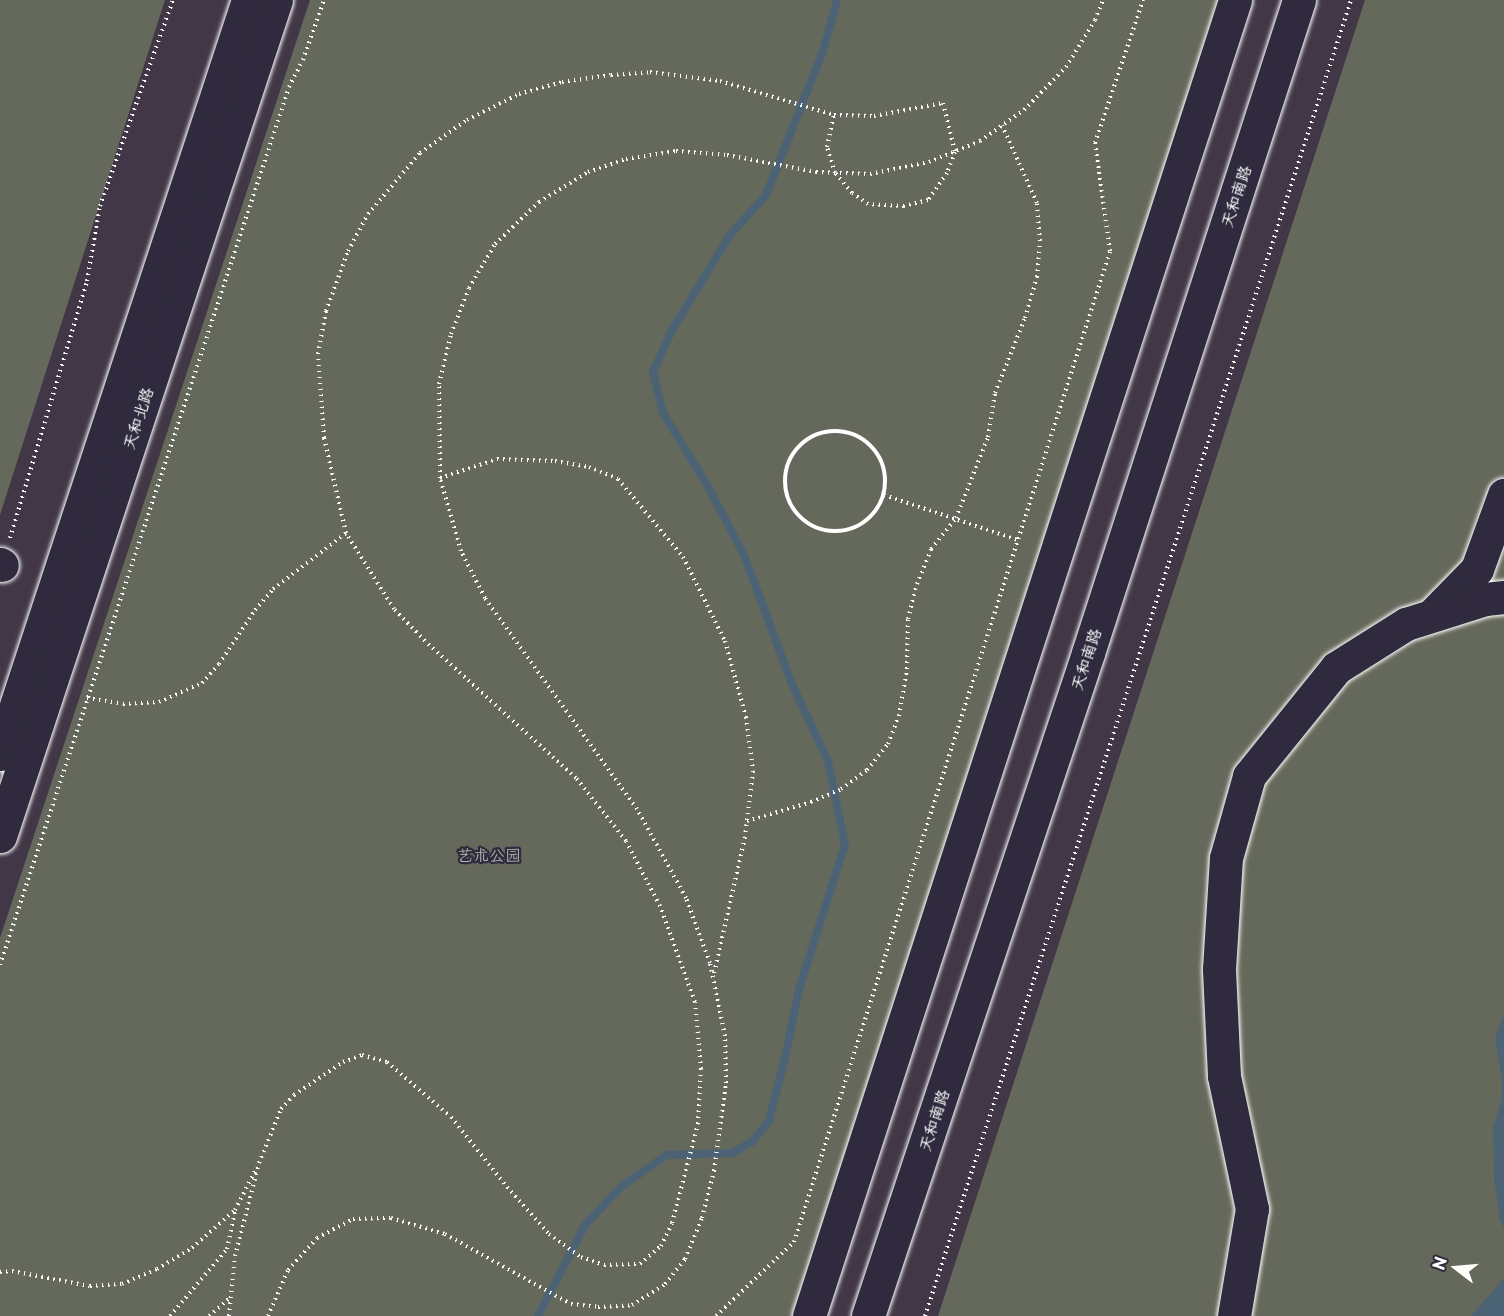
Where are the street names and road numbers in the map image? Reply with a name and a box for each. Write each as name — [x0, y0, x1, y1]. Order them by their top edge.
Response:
street label: 天和南路 — [1216, 163, 1254, 229]
street label: 天和北路 — [118, 385, 156, 451]
street label: 天和南路 — [1066, 626, 1104, 692]
street label: 天和南路 — [914, 1087, 952, 1153]

